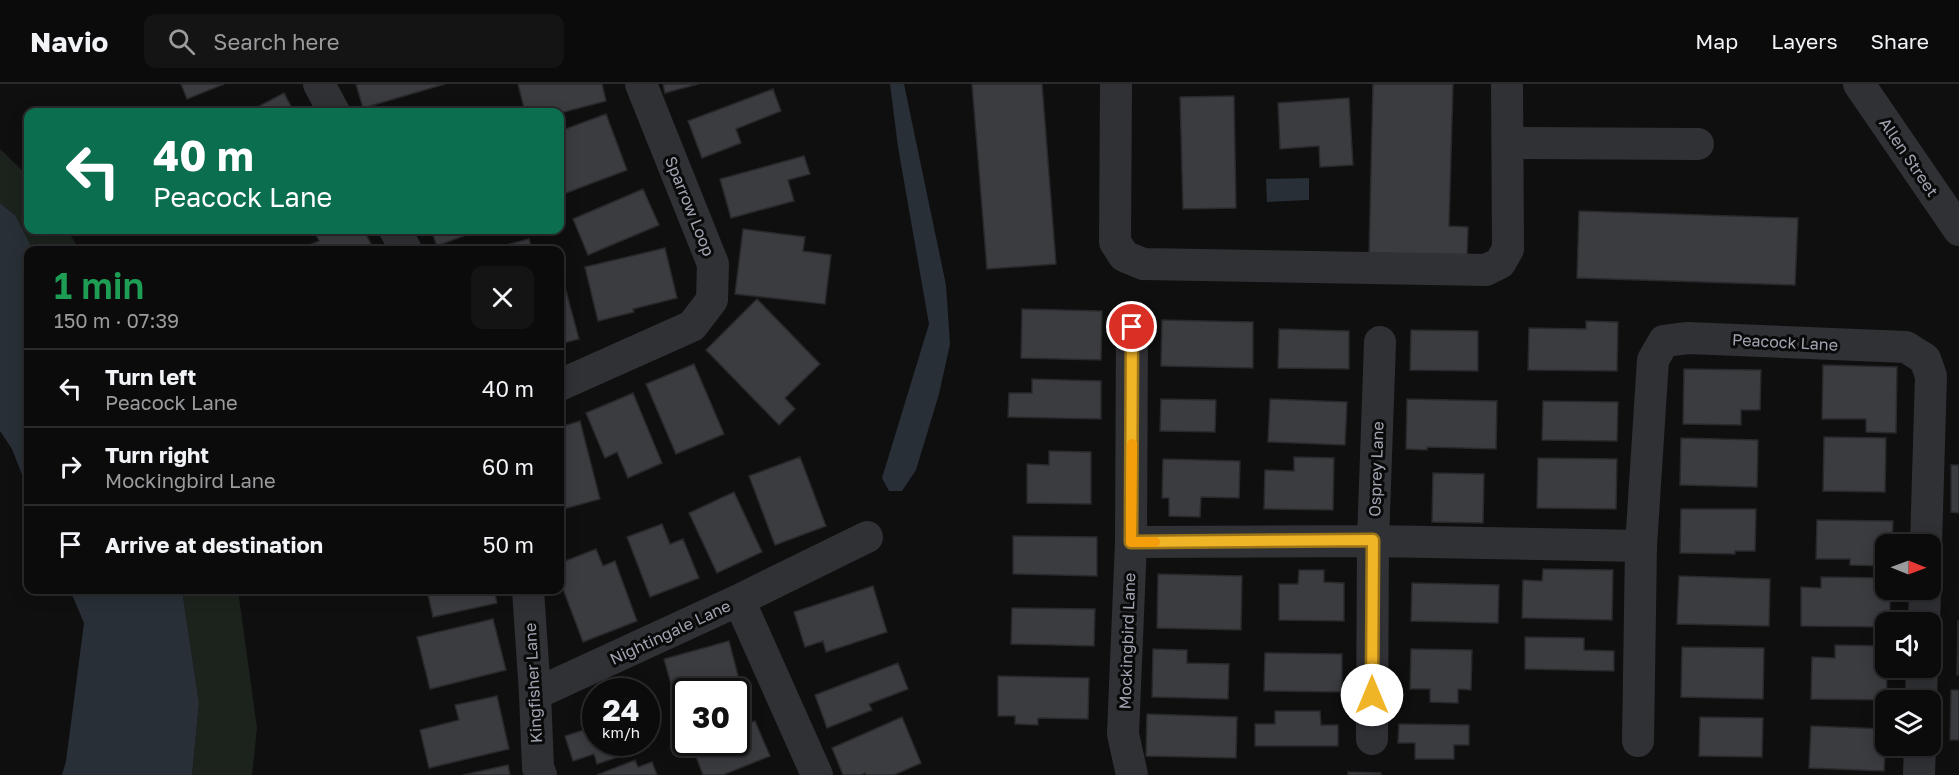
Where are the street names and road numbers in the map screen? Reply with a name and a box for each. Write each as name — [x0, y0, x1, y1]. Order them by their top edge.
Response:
street label: Allen Street — [1875, 114, 1943, 200]
street label: Sparrow Loop — [661, 153, 719, 259]
street label: Peacock Lane — [1731, 329, 1839, 355]
street label: Osprey Lane — [1364, 421, 1388, 517]
street label: Mockingbird Lane — [1115, 572, 1139, 710]
street label: Nightingale Lane — [606, 595, 734, 669]
street label: Kingfisher Lane — [520, 622, 546, 744]

